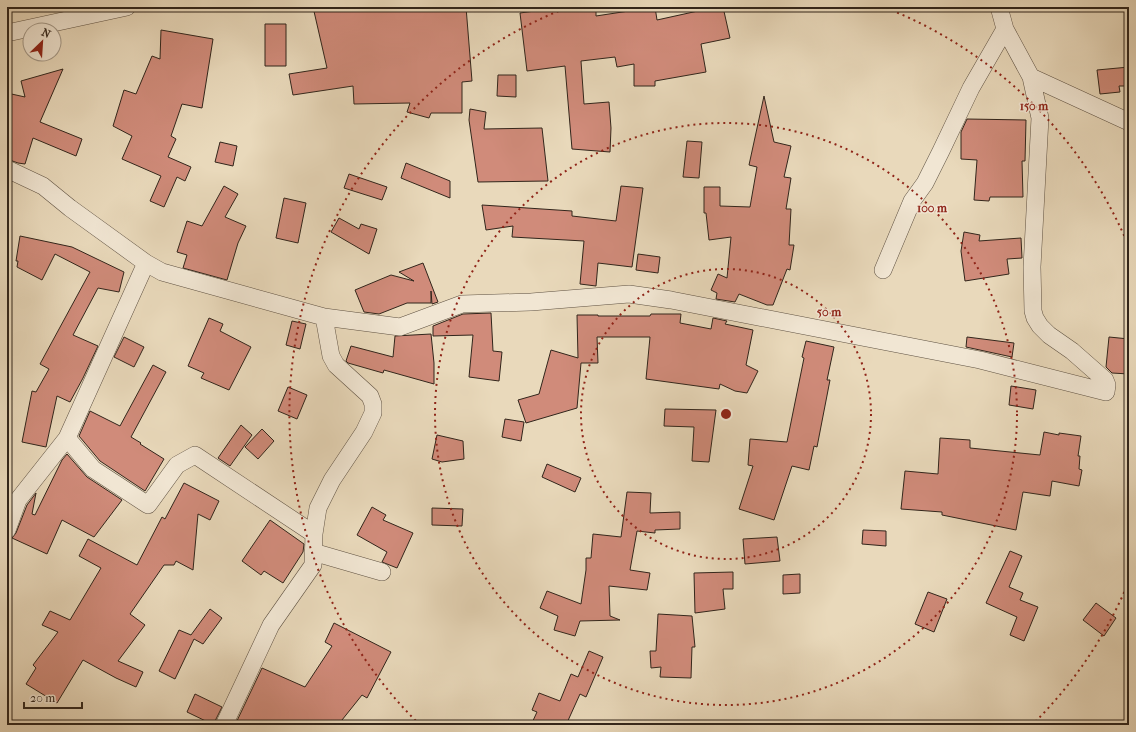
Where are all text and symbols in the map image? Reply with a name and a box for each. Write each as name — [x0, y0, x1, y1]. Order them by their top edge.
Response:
north arrow — [22, 22, 62, 62]
text: N — [39, 26, 53, 41]
text: 150 m — [1020, 99, 1049, 113]
text: 100 m — [917, 201, 948, 215]
text: 50 m — [817, 305, 842, 319]
centre of rings — [719, 407, 733, 421]
scale bar — [24, 684, 82, 710]
text: 20 m — [30, 691, 55, 705]

